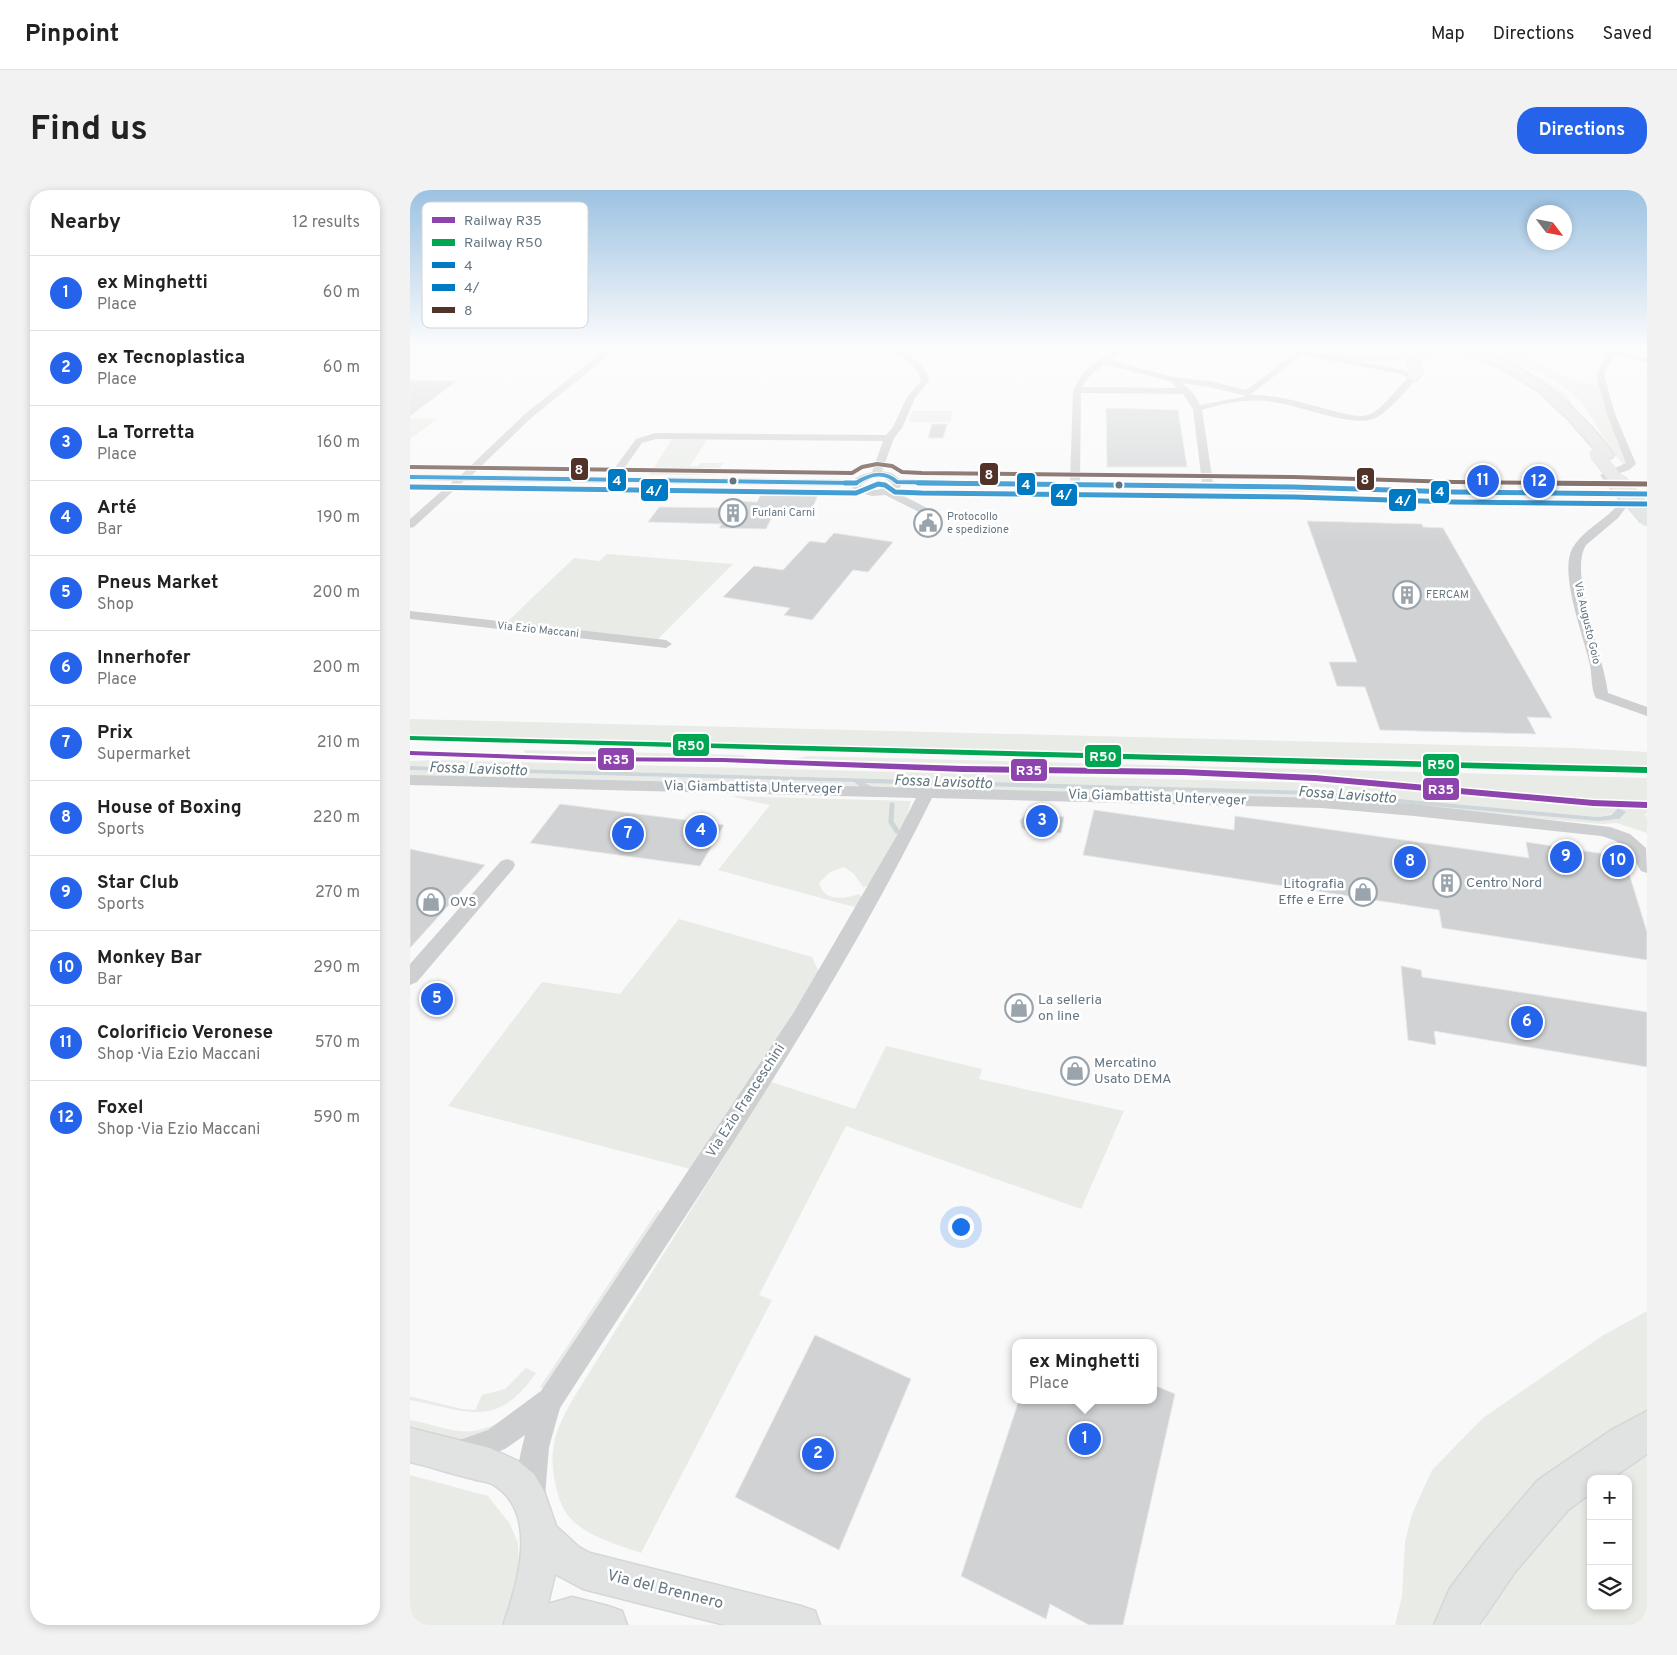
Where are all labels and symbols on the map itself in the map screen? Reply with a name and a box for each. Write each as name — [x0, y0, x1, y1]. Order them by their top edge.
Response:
legend — [422, 202, 588, 328]
north arrow — [1527, 205, 1572, 250]
text: Railway R35 — [464, 213, 542, 230]
text: Railway R50 — [464, 235, 543, 252]
text: 4 — [464, 258, 473, 275]
text: 4/ — [464, 280, 480, 297]
text: 8 — [464, 303, 473, 320]
line badge: 8 — [570, 457, 589, 481]
text: 8 — [575, 462, 583, 479]
line badge: 8 — [979, 462, 999, 486]
pin: 11 — [1467, 462, 1499, 500]
pin: 12 — [1523, 463, 1555, 501]
text: 8 — [985, 467, 993, 484]
line badge: 8 — [1356, 467, 1375, 491]
line badge: 4 — [607, 468, 627, 492]
line badge: 4 — [1016, 472, 1036, 496]
text: 8 — [1361, 472, 1369, 489]
text: 4 — [613, 473, 622, 490]
unlabelled marker — [728, 476, 738, 486]
text: 4 — [1022, 477, 1031, 494]
line badge: 4/ — [640, 478, 669, 502]
unlabelled marker — [1114, 480, 1124, 490]
line badge: 4 — [1430, 480, 1450, 504]
text: 4/ — [646, 483, 663, 500]
line badge: 4/ — [1050, 483, 1078, 507]
text: 4 — [1436, 484, 1445, 501]
text: 4/ — [1056, 487, 1073, 504]
line badge: 4/ — [1388, 488, 1417, 512]
text: 4/ — [1395, 493, 1412, 510]
building icon: Furlani Carni — [718, 498, 748, 528]
place label: Furlani Carni — [752, 506, 815, 520]
public building icon: Protocollo e spedizione — [913, 508, 943, 538]
place label: Protocollo e spedizione — [947, 510, 1009, 537]
building icon: FERCAM — [1392, 580, 1422, 610]
street label: Via Augusto Goio — [1571, 580, 1603, 666]
place label: FERCAM — [1426, 588, 1469, 602]
street label: Via Ezio Maccani — [496, 619, 580, 641]
line badge: R50 — [672, 733, 710, 757]
text: R50 — [677, 738, 705, 755]
line badge: R50 — [1084, 744, 1122, 768]
line badge: R35 — [597, 747, 635, 771]
text: R50 — [1089, 749, 1117, 766]
text: R35 — [603, 752, 629, 769]
line badge: R50 — [1422, 753, 1460, 777]
text: R50 — [1427, 757, 1455, 774]
line badge: R35 — [1010, 758, 1048, 782]
water label: Fossa Lavisotto — [429, 759, 527, 781]
text: R35 — [1016, 763, 1042, 780]
water label: Fossa Lavisotto — [894, 772, 992, 794]
line badge: R35 — [1422, 777, 1460, 801]
street label: Via Giambattista Unterveger — [664, 778, 843, 798]
text: R35 — [1428, 782, 1454, 799]
water label: Fossa Lavisotto — [1297, 783, 1397, 809]
street label: Via Giambattista Unterveger — [1067, 786, 1247, 810]
pin: 3 — [1026, 802, 1058, 840]
pin: 4 — [685, 812, 717, 850]
pin: 7 — [612, 815, 644, 853]
pin: 9 — [1550, 838, 1582, 876]
pin: 10 — [1602, 842, 1634, 880]
pin: 8 — [1394, 843, 1426, 881]
building icon: Centro Nord — [1432, 868, 1462, 898]
place label: Centro Nord — [1466, 875, 1542, 892]
place label: Litografia Effe e Erre — [1278, 876, 1344, 909]
shop icon: Litografia Effe e Erre — [1348, 877, 1378, 907]
shop icon: OVS — [416, 887, 446, 917]
place label: OVS — [450, 894, 477, 911]
pin: 5 — [421, 980, 453, 1018]
place label: La selleria on line — [1038, 992, 1102, 1025]
shop icon: La selleria on line — [1004, 993, 1034, 1023]
pin: 6 — [1511, 1003, 1543, 1041]
street label: Via Ezio Franceschini — [703, 1041, 789, 1161]
place label: Mercatino Usato DEMA — [1094, 1055, 1172, 1088]
shop icon: Mercatino Usato DEMA — [1060, 1056, 1090, 1086]
your location — [948, 1214, 974, 1240]
pin: 1 — [1069, 1420, 1101, 1458]
pin: 2 — [802, 1435, 834, 1473]
street label: Via del Brennero — [605, 1566, 725, 1614]

